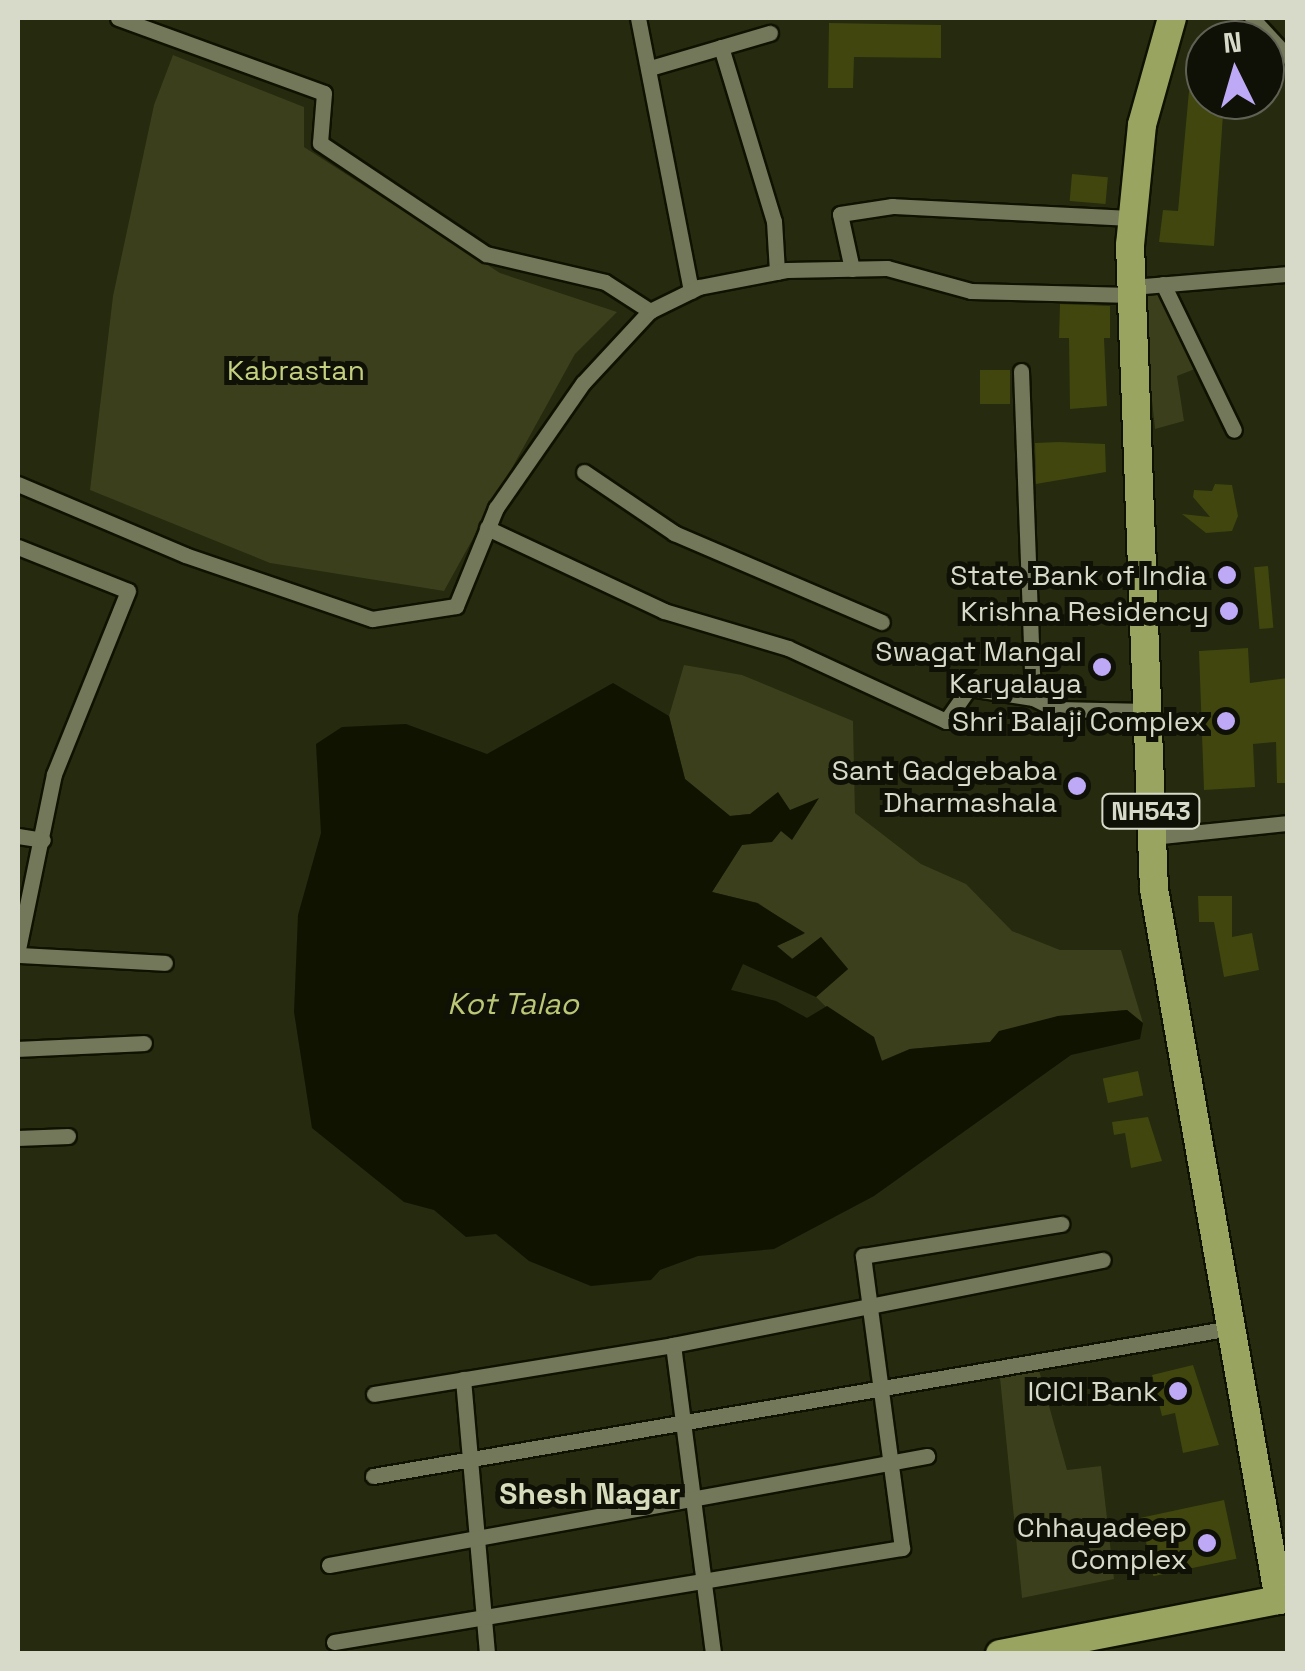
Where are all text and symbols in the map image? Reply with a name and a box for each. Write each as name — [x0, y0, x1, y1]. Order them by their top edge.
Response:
north arrow — [1185, 20, 1285, 120]
text: N — [1222, 23, 1243, 61]
park label: Kabrastan — [227, 353, 365, 387]
place label: State Bank of India — [950, 558, 1207, 592]
marker: State Bank of India — [1216, 564, 1238, 586]
place label: Krishna Residency — [961, 594, 1209, 628]
marker: Krishna Residency — [1218, 600, 1240, 622]
place label: Swagat Mangal Karyalaya — [875, 634, 1082, 700]
marker: Swagat Mangal Karyalaya — [1091, 656, 1113, 678]
place label: Shri Balaji Complex — [952, 704, 1206, 738]
marker: Shri Balaji Complex — [1215, 710, 1237, 732]
place label: Sant Gadgebaba Dharmashala — [832, 753, 1057, 819]
marker: Sant Gadgebaba Dharmashala — [1066, 775, 1088, 797]
road number: NH543 — [1101, 791, 1201, 831]
water label: Kot Talao — [447, 986, 579, 1022]
place label: ICICI Bank — [1028, 1374, 1158, 1408]
marker: ICICI Bank — [1167, 1380, 1189, 1402]
district label: Shesh Nagar — [499, 1476, 681, 1512]
place label: Chhayadeep Complex — [1017, 1510, 1187, 1576]
marker: Chhayadeep Complex — [1196, 1532, 1218, 1554]

